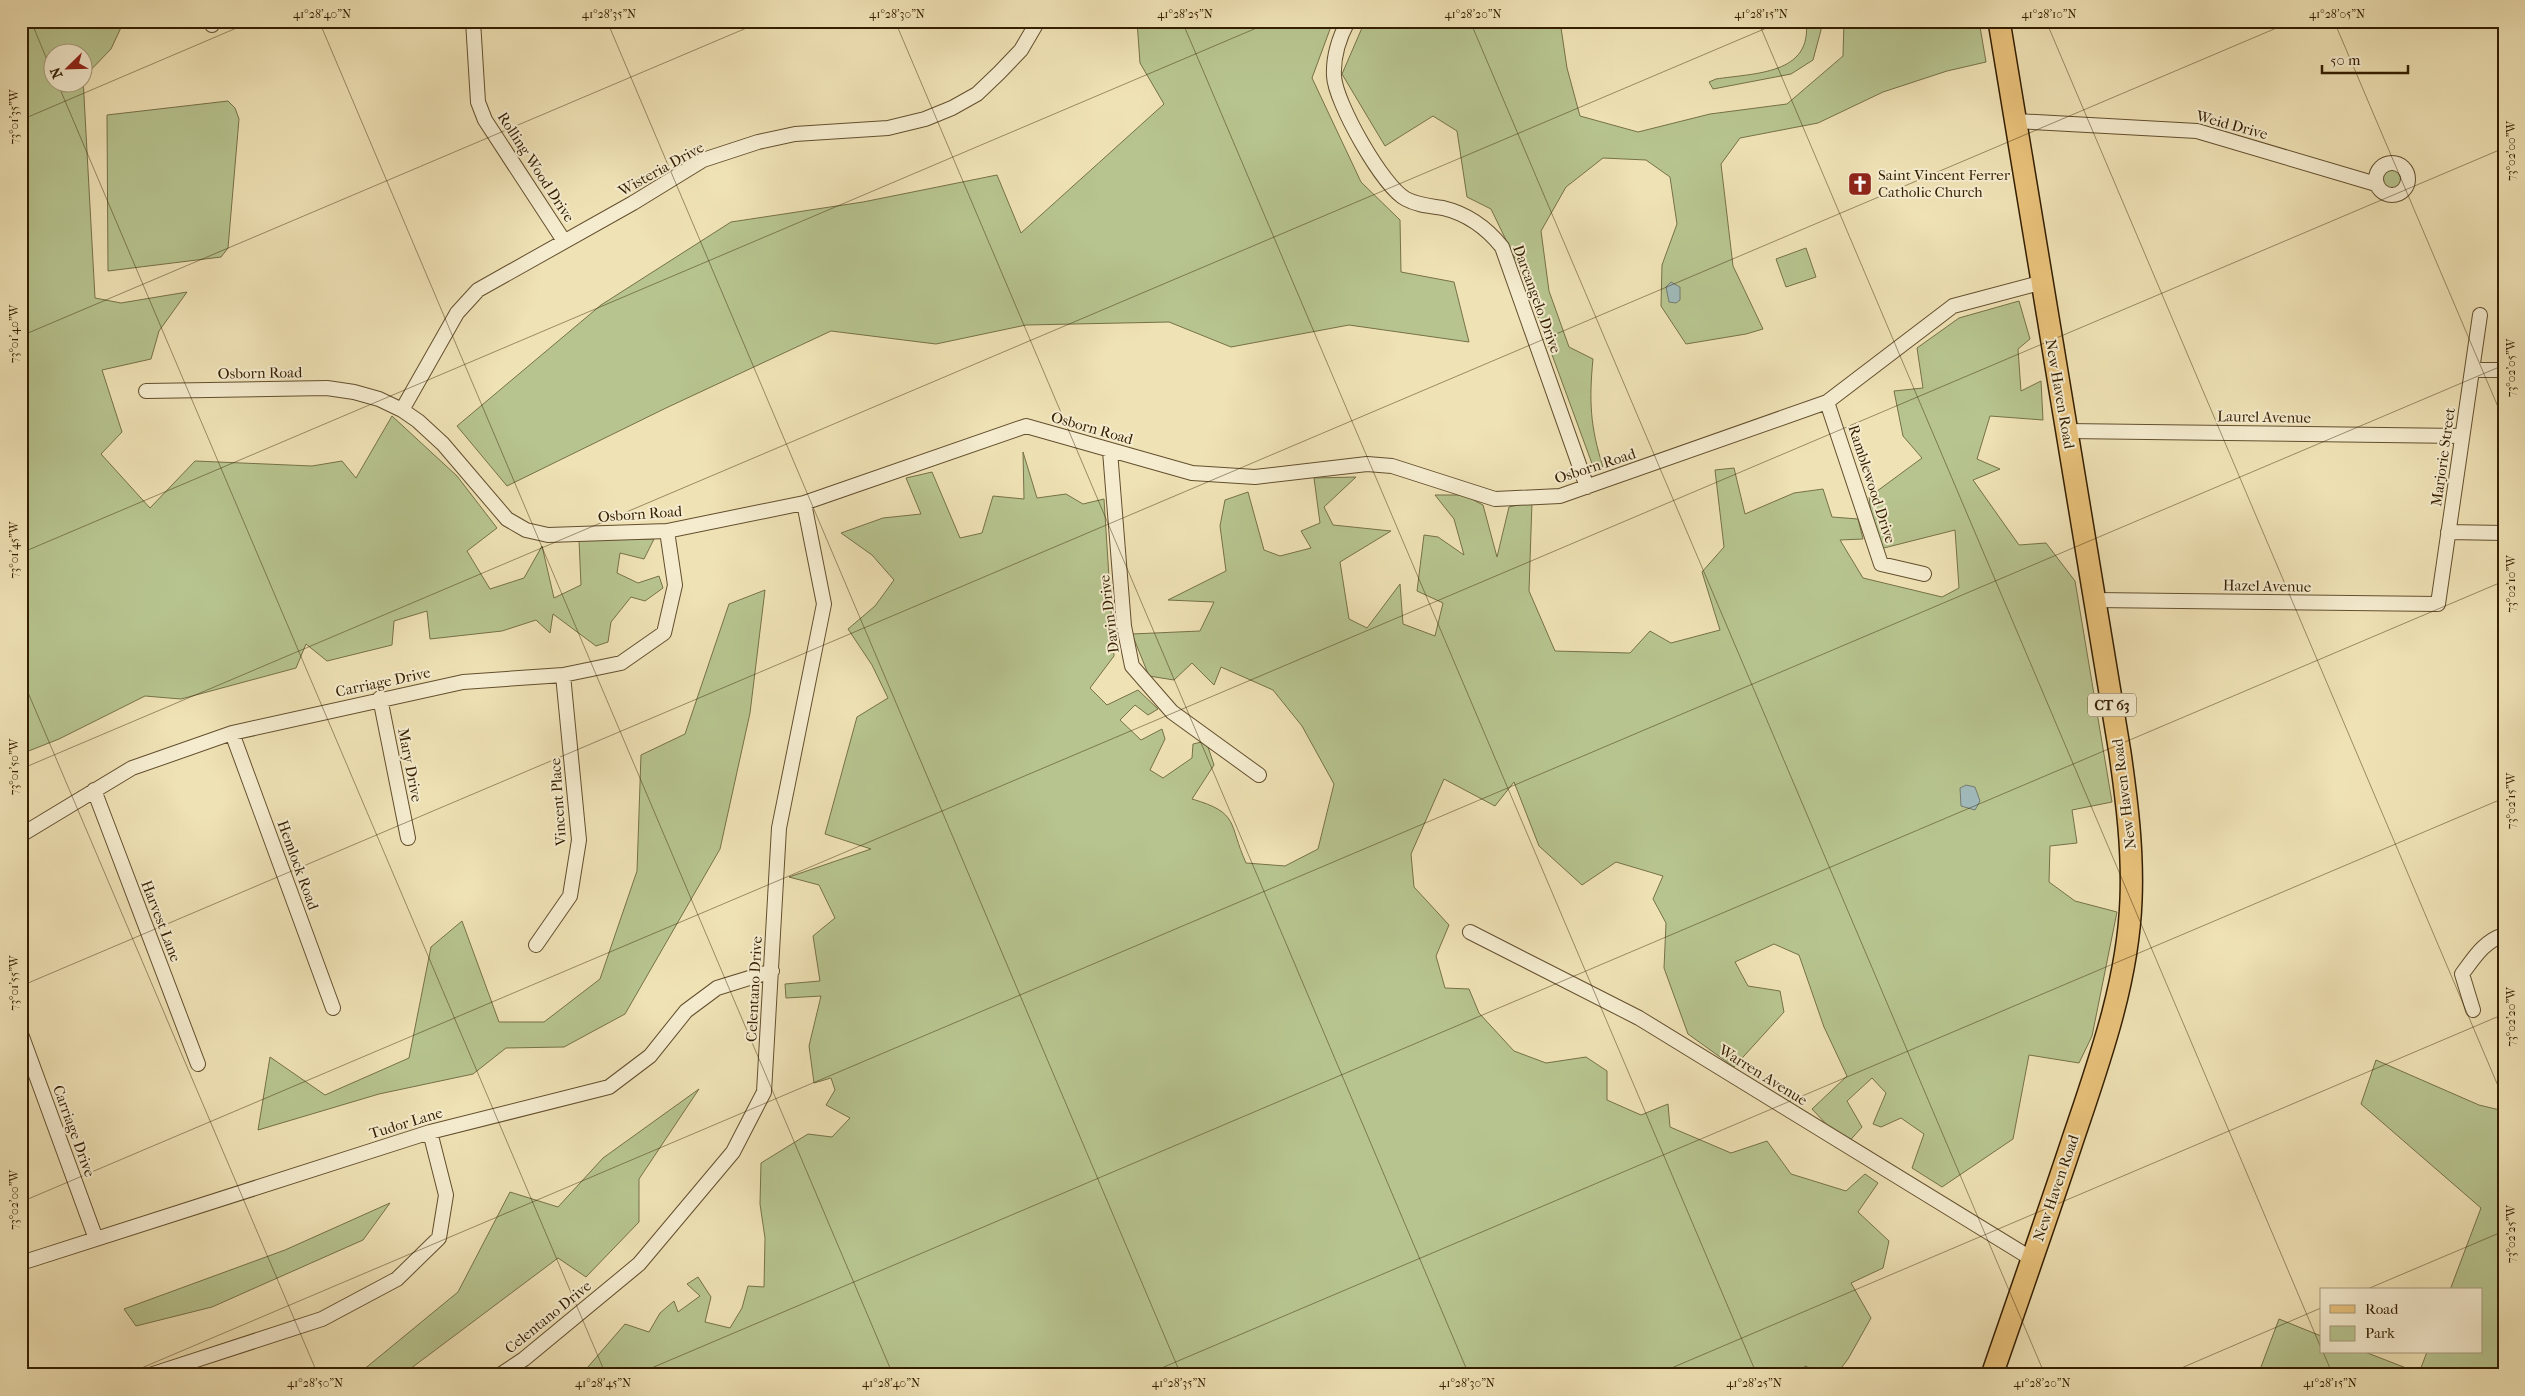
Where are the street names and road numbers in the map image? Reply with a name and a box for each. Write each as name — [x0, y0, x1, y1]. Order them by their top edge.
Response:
street label: Weid Drive — [2193, 107, 2270, 143]
street label: Rolling Wood Drive — [494, 109, 579, 226]
street label: Wisteria Drive — [614, 138, 707, 200]
street label: Darcangelo Drive — [1509, 242, 1565, 356]
street label: New Haven Road — [2041, 338, 2079, 451]
street label: Osborn Road — [218, 363, 303, 383]
street label: Marjorie Street — [2427, 406, 2459, 508]
street label: Laurel Avenue — [2217, 407, 2312, 427]
street label: Osborn Road — [1049, 408, 1136, 449]
street label: Ramblewood Drive — [1844, 422, 1900, 546]
street label: Osborn Road — [1552, 444, 1639, 488]
street label: Osborn Road — [597, 502, 684, 526]
street label: Davin Drive — [1095, 573, 1123, 654]
street label: Hazel Avenue — [2223, 576, 2312, 596]
street label: Carriage Drive — [334, 663, 433, 701]
road number: CT 63 — [2088, 694, 2136, 716]
street label: Mary Drive — [394, 727, 426, 804]
street label: New Haven Road — [2108, 737, 2140, 850]
street label: Vincent Place — [546, 757, 570, 848]
street label: Hemlock Road — [273, 818, 323, 913]
street label: Harvest Lane — [137, 878, 185, 965]
street label: Celentano Drive — [742, 935, 766, 1042]
street label: Warren Avenue — [1715, 1040, 1811, 1110]
street label: Carriage Drive — [49, 1083, 99, 1180]
street label: Tudor Lane — [367, 1103, 445, 1143]
street label: New Haven Road — [2029, 1132, 2083, 1244]
street label: Celentano Drive — [501, 1276, 595, 1357]

